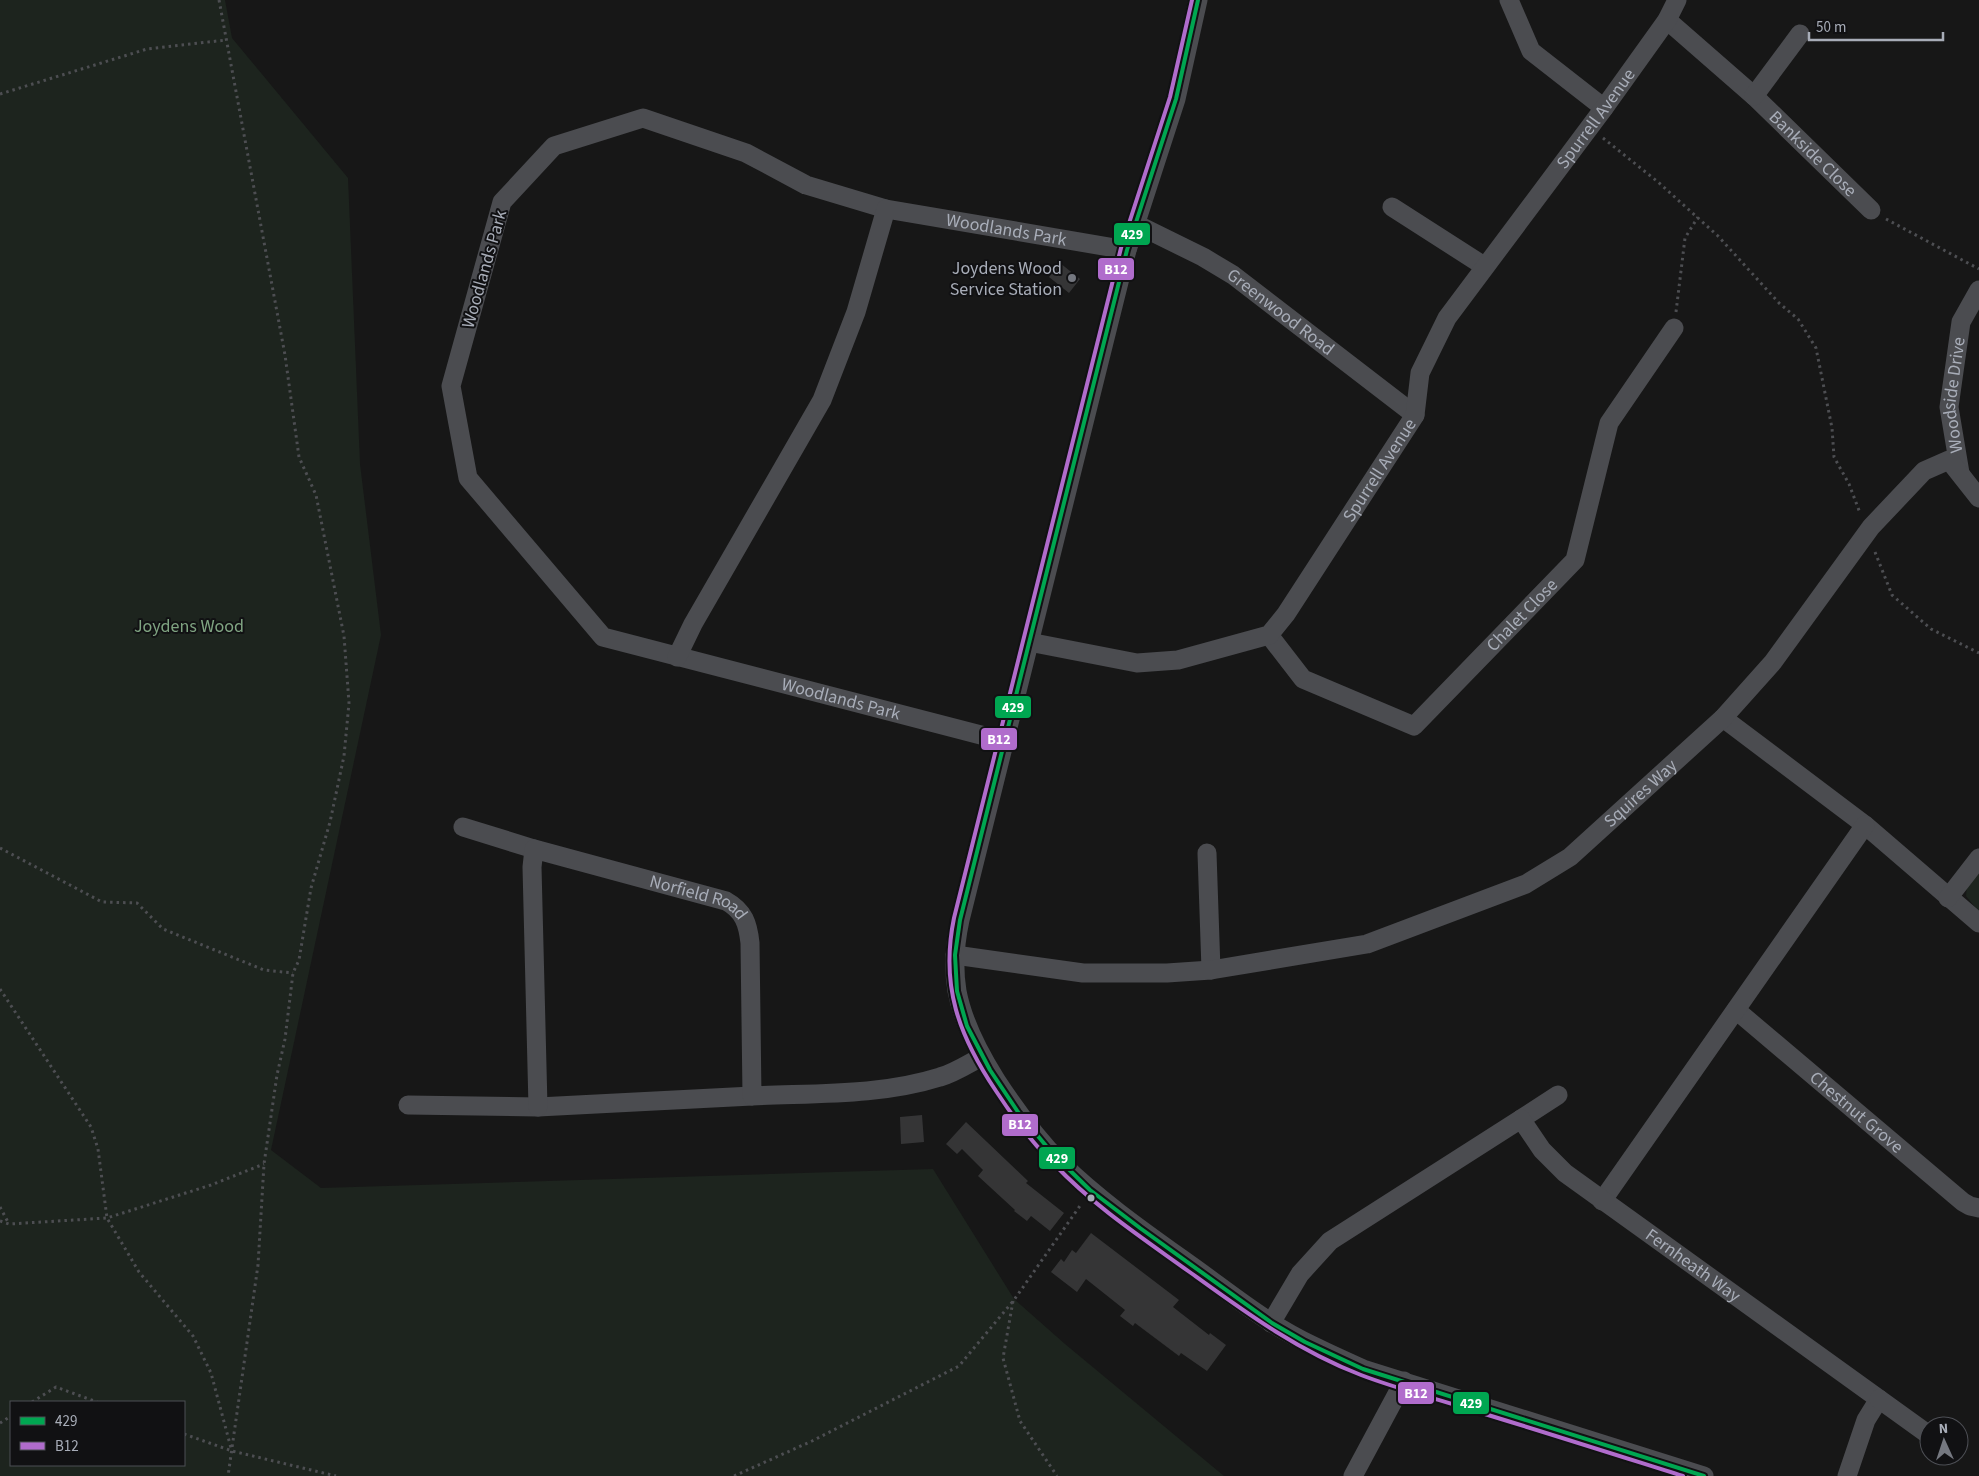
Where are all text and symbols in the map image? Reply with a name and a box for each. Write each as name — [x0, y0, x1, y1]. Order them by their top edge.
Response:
scale bar — [1809, 10, 1943, 42]
text: 50 m — [1816, 17, 1846, 38]
street label: Spurrell Avenue — [1551, 64, 1641, 174]
street label: Bankside Close — [1763, 105, 1862, 203]
street label: Woodlands Park — [456, 207, 513, 331]
street label: Woodlands Park — [944, 207, 1069, 253]
line badge: 429 — [1113, 222, 1151, 246]
text: 429 — [1121, 225, 1143, 245]
place label: Joydens Wood Service Station — [950, 256, 1062, 302]
line badge: B12 — [1097, 257, 1135, 281]
text: B12 — [1104, 260, 1128, 280]
street label: Greenwood Road — [1222, 263, 1339, 362]
marker: Joydens Wood Service Station — [1066, 272, 1078, 284]
street label: Woodside Drive — [1937, 335, 1972, 455]
street label: Spurrell Avenue — [1337, 414, 1423, 527]
street label: Chalet Close — [1481, 573, 1564, 657]
park label: Joydens Wood — [134, 614, 244, 639]
street label: Woodlands Park — [779, 672, 903, 727]
line badge: 429 — [994, 695, 1032, 719]
text: 429 — [1002, 698, 1024, 718]
line badge: B12 — [980, 727, 1018, 751]
text: B12 — [987, 730, 1011, 750]
street label: Squires Way — [1598, 753, 1683, 834]
street label: Norfield Road — [647, 869, 753, 925]
street label: Chestnut Grove — [1804, 1065, 1909, 1159]
line badge: B12 — [1001, 1113, 1039, 1137]
text: B12 — [1008, 1115, 1032, 1135]
line badge: 429 — [1038, 1146, 1076, 1170]
text: 429 — [1046, 1149, 1068, 1169]
unlabelled marker — [1086, 1193, 1096, 1203]
street label: Fernheath Way — [1640, 1223, 1746, 1309]
line badge: B12 — [1397, 1381, 1435, 1405]
text: B12 — [1404, 1384, 1428, 1404]
line badge: 429 — [1452, 1391, 1490, 1415]
text: 429 — [1460, 1394, 1482, 1414]
legend — [10, 1401, 185, 1466]
text: 429 — [55, 1411, 77, 1432]
north arrow — [1919, 1416, 1969, 1466]
text: N — [1938, 1419, 1949, 1439]
text: B12 — [55, 1436, 79, 1457]

